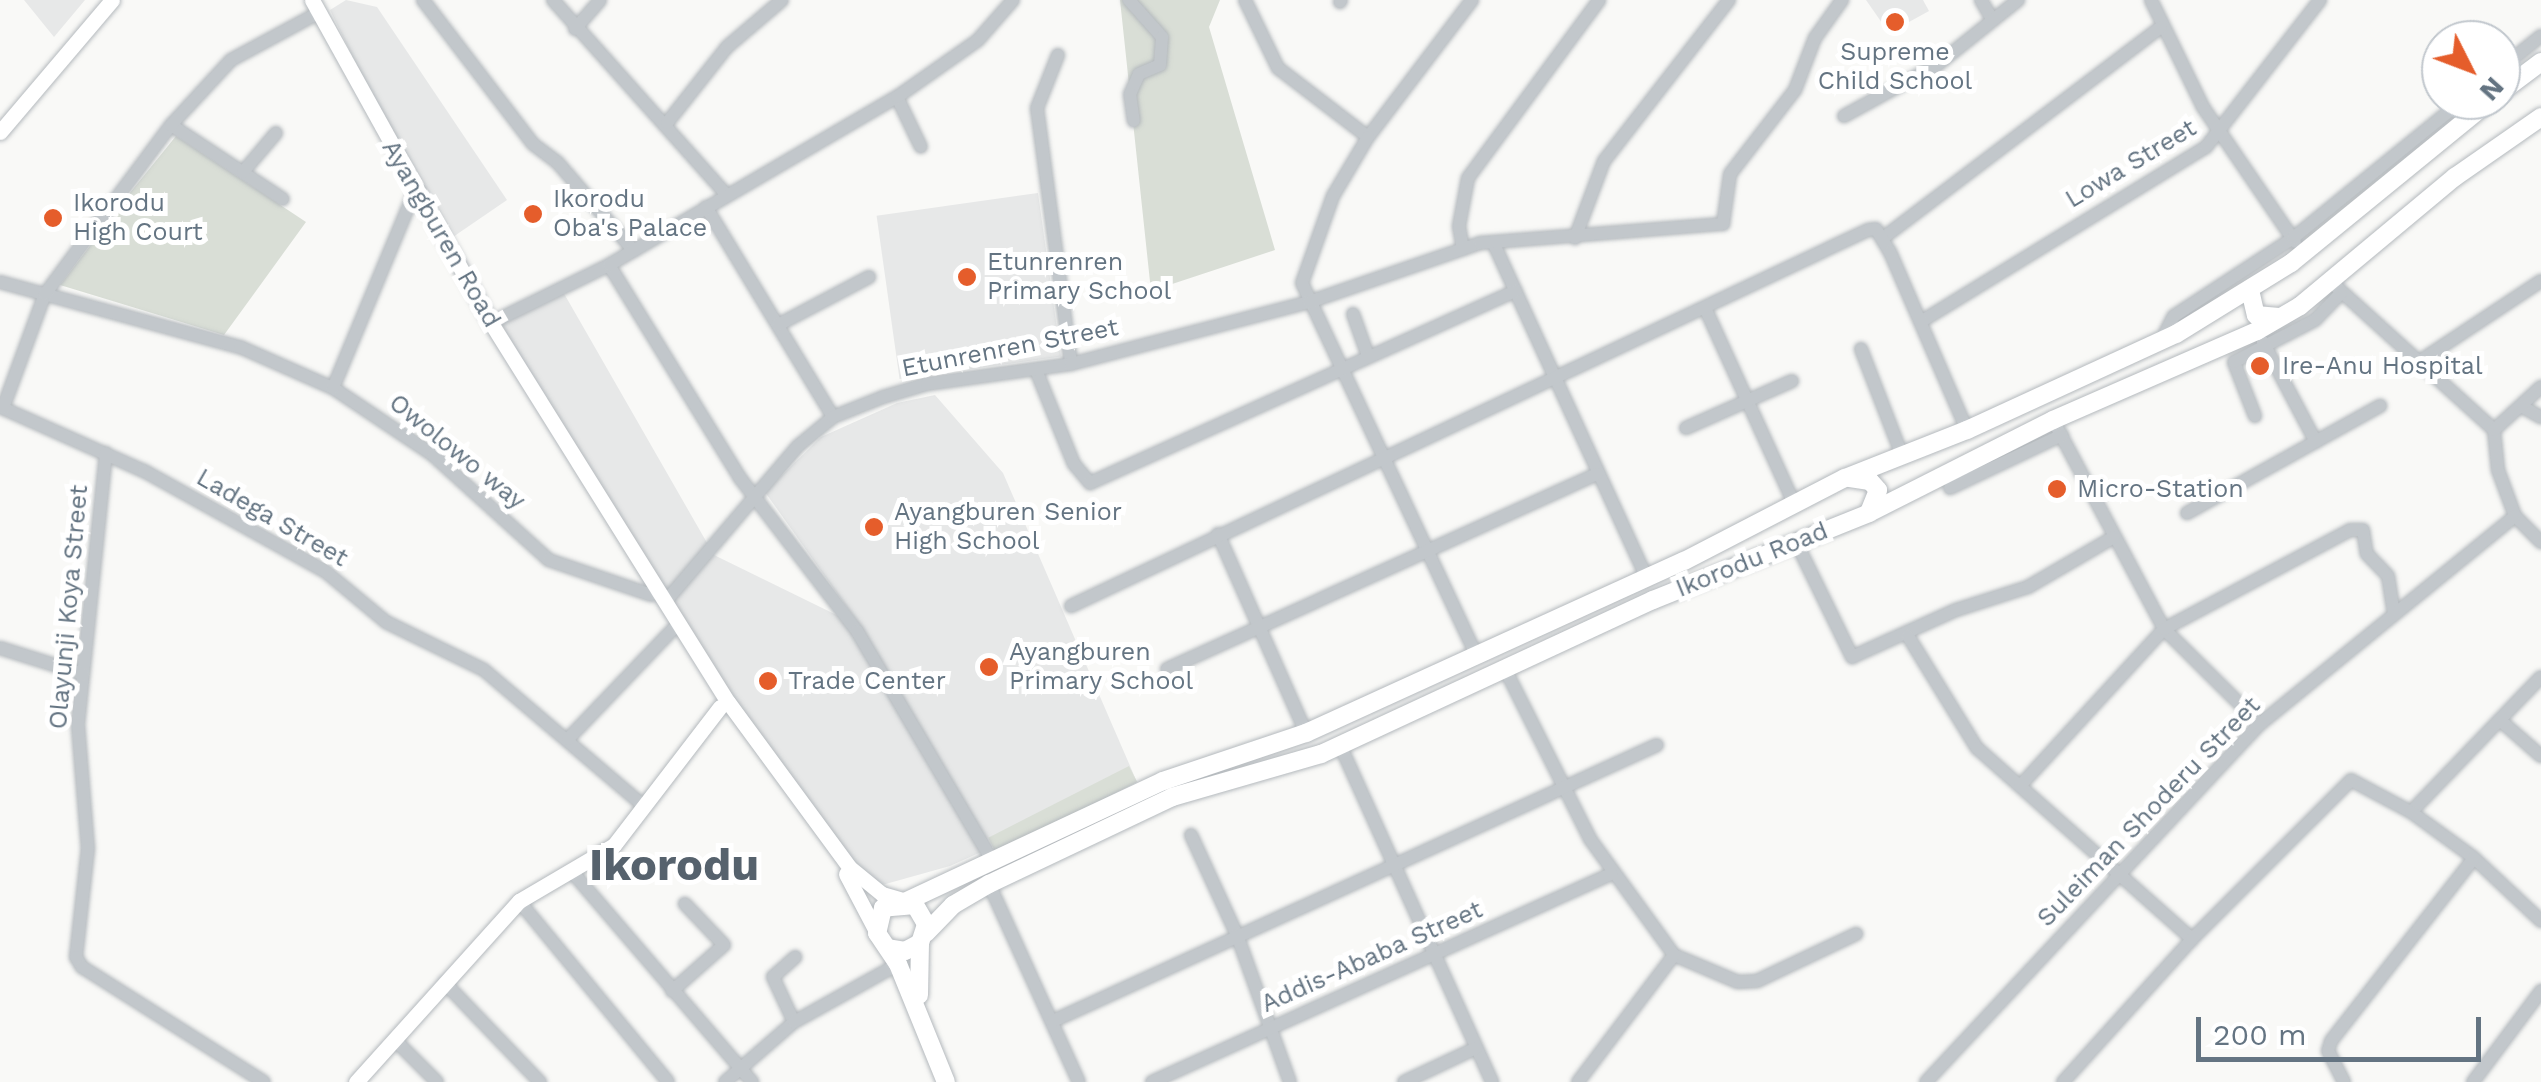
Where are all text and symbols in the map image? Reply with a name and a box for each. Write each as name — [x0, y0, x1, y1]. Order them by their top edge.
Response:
marker: Supreme Child School — [1884, 11, 1906, 33]
north arrow — [2421, 20, 2521, 120]
place label: Supreme Child School — [1818, 38, 1972, 97]
text: N — [2473, 70, 2511, 108]
street label: Lowa Street — [2060, 113, 2202, 215]
street label: Ayangburen Road — [375, 135, 507, 333]
place label: Ikorodu Oba's Palace — [553, 185, 707, 244]
place label: Ikorodu High Court — [73, 189, 203, 248]
marker: Ikorodu Oba's Palace — [522, 203, 544, 225]
marker: Ikorodu High Court — [42, 207, 64, 229]
place label: Etunrenren Primary School — [987, 248, 1172, 307]
marker: Etunrenren Primary School — [956, 266, 978, 288]
street label: Etunrenren Street — [899, 312, 1121, 384]
place label: Ire-Anu Hospital — [2282, 351, 2483, 381]
marker: Ire-Anu Hospital — [2247, 353, 2273, 379]
street label: Owolowo way — [383, 388, 531, 516]
street label: Ladega Street — [191, 462, 353, 574]
place label: Micro-Station — [2077, 474, 2244, 504]
marker: Micro-Station — [2046, 478, 2068, 500]
street label: Olayunji Koya Street — [43, 483, 95, 731]
place label: Ayangburen Senior High School — [894, 498, 1122, 557]
marker: Ayangburen Senior High School — [863, 516, 885, 538]
street label: Ikorodu Road — [1672, 516, 1832, 604]
place label: Ayangburen Primary School — [1009, 638, 1194, 697]
marker: Ayangburen Primary School — [978, 656, 1000, 678]
place label: Trade Center — [788, 666, 946, 696]
marker: Trade Center — [757, 670, 779, 692]
street label: Suleiman Shoderu Street — [2031, 691, 2267, 933]
district label: Ikorodu — [589, 838, 759, 892]
street label: Addis-Ababa Street — [1256, 895, 1488, 1019]
scale bar — [2201, 997, 2486, 1059]
text: 200 m — [2213, 1017, 2307, 1052]

